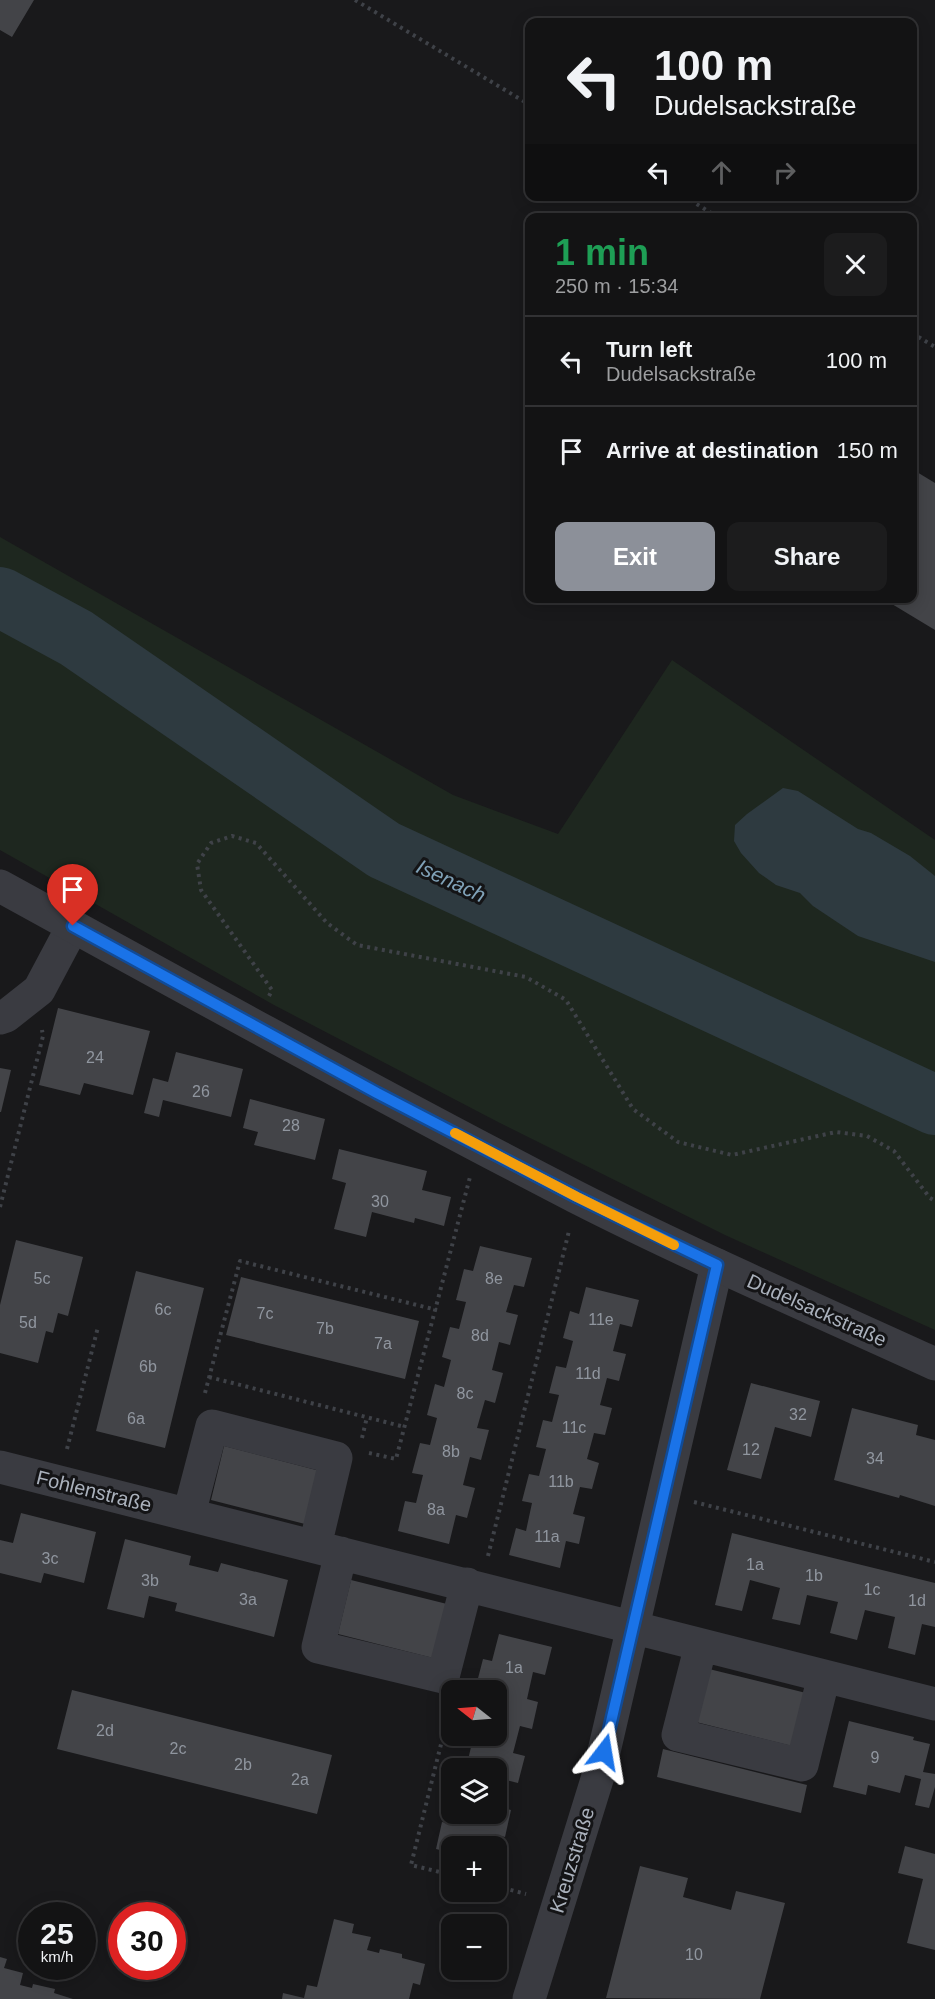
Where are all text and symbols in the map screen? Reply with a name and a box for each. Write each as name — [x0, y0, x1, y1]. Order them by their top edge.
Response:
icon: left — [555, 42, 633, 120]
text: 100 m — [654, 42, 773, 89]
text: Dudelsackstraße — [654, 91, 857, 121]
icon: left — [642, 156, 675, 189]
icon: ahead — [705, 156, 738, 189]
icon: right — [768, 156, 801, 189]
text: 1 min — [555, 232, 649, 273]
button: close — [824, 233, 887, 296]
text: 250 m · 15:34 — [555, 275, 678, 297]
text: Turn left — [606, 337, 692, 362]
icon: left — [555, 345, 588, 378]
text: 100 m — [826, 348, 887, 373]
text: Dudelsackstraße — [606, 363, 756, 385]
icon: arrive — [555, 435, 588, 468]
text: Arrive at destination — [606, 438, 819, 463]
text: 150 m — [837, 438, 898, 463]
button: Exit — [555, 522, 715, 591]
button: Share — [727, 522, 887, 591]
water label: Isenach — [413, 855, 489, 907]
pin — [47, 864, 98, 926]
icon: arrive — [56, 873, 89, 906]
house number: 24 — [86, 1049, 104, 1066]
house number: 26 — [192, 1083, 210, 1100]
house number: 28 — [282, 1117, 300, 1134]
house number: 30 — [371, 1193, 389, 1210]
street label: Dudelsackstraße — [744, 1269, 890, 1351]
house number: 5c — [34, 1270, 50, 1287]
house number: 8e — [485, 1270, 503, 1287]
house number: 6c — [155, 1301, 171, 1318]
house number: 7c — [257, 1305, 273, 1322]
house number: 11e — [588, 1311, 614, 1328]
house number: 5d — [19, 1314, 37, 1331]
house number: 7b — [316, 1320, 334, 1337]
house number: 8d — [471, 1327, 489, 1344]
house number: 7a — [374, 1335, 392, 1352]
house number: 6b — [139, 1358, 157, 1375]
house number: 11d — [575, 1365, 601, 1382]
house number: 8c — [457, 1385, 473, 1402]
house number: 32 — [789, 1406, 807, 1423]
house number: 6a — [127, 1410, 145, 1427]
house number: 11c — [562, 1419, 586, 1436]
house number: 12 — [742, 1441, 760, 1458]
house number: 8b — [442, 1443, 460, 1460]
house number: 34 — [866, 1450, 884, 1467]
street label: Fohlenstraße — [34, 1466, 154, 1516]
house number: 11b — [548, 1473, 574, 1490]
house number: 8a — [427, 1501, 445, 1518]
house number: 11a — [534, 1528, 560, 1545]
house number: 3c — [42, 1550, 58, 1567]
house number: 1a — [746, 1556, 764, 1573]
house number: 1b — [805, 1567, 823, 1584]
house number: 3b — [141, 1572, 159, 1589]
house number: 1c — [864, 1581, 880, 1598]
house number: 3a — [239, 1591, 257, 1608]
house number: 1d — [908, 1592, 926, 1609]
house number: 1a — [505, 1659, 523, 1676]
north arrow — [441, 1680, 507, 1746]
map controls — [441, 1680, 507, 1980]
position arrow — [572, 1720, 636, 1784]
house number: 2d — [96, 1722, 114, 1739]
house number: 2c — [170, 1740, 186, 1757]
house number: 9 — [871, 1749, 880, 1766]
house number: 2b — [234, 1756, 252, 1773]
button: layers — [441, 1758, 507, 1824]
house number: 2a — [291, 1771, 309, 1788]
street label: Kreuzstraße — [546, 1805, 598, 1915]
button: + — [441, 1836, 507, 1902]
speed limit sign: 30 — [108, 1902, 186, 1980]
button: − — [441, 1914, 507, 1980]
text: 25 — [40, 1917, 74, 1950]
house number: 10 — [685, 1946, 703, 1963]
text: km/h — [41, 1948, 73, 1965]

